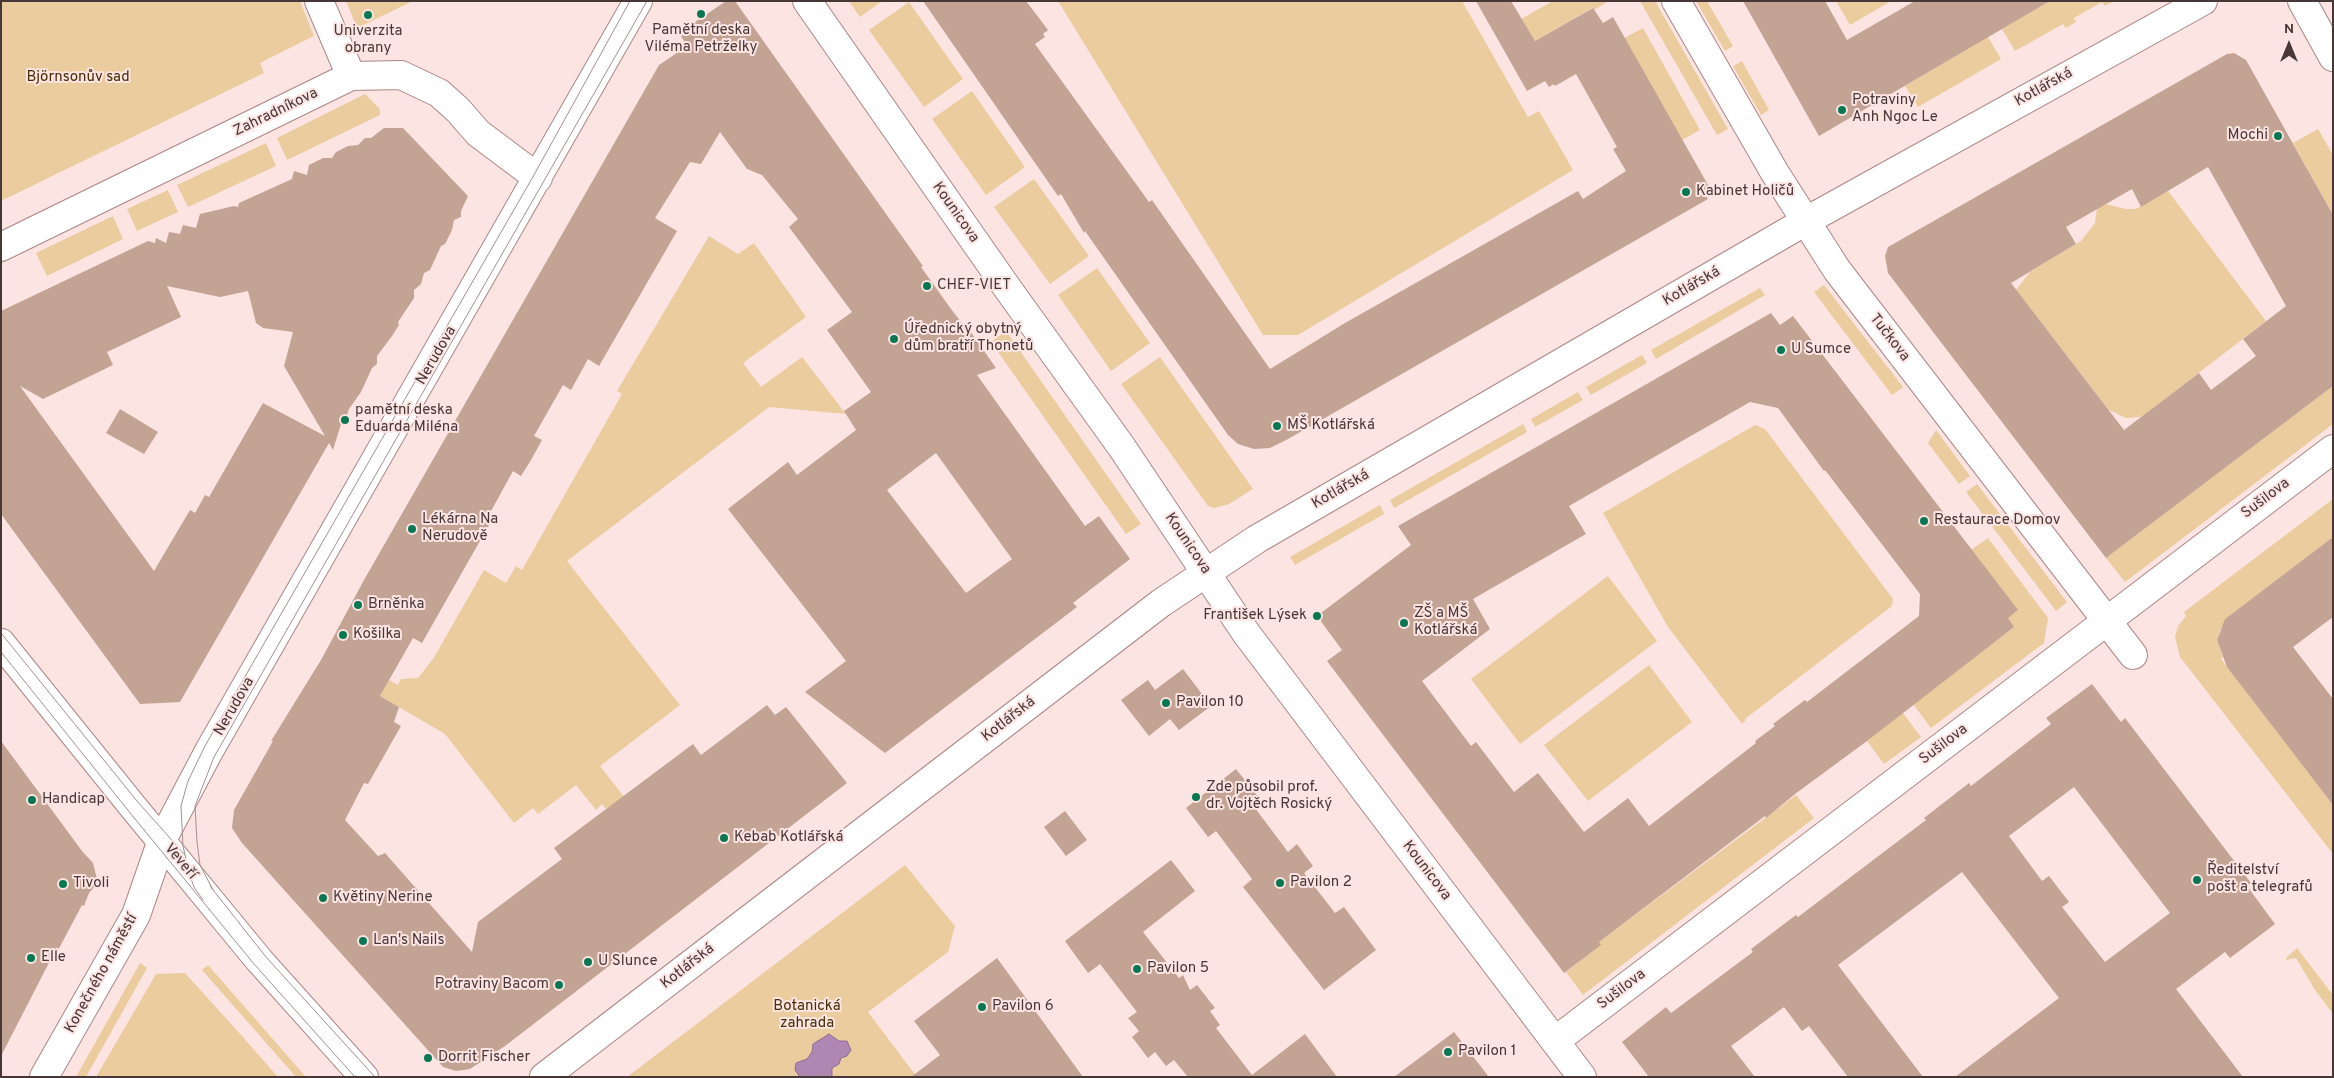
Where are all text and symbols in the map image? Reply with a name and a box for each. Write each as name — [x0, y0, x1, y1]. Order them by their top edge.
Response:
marker: Pamětní deska Viléma Petrželky — [695, 8, 707, 20]
marker: Univerzita obrany — [362, 9, 374, 21]
north arrow — [2264, 20, 2314, 70]
text: N — [2284, 21, 2294, 38]
place label: Pamětní deska Viléma Petrželky — [644, 22, 758, 57]
place label: Univerzita obrany — [334, 23, 402, 58]
street label: Kotlářská — [2012, 65, 2076, 111]
park label: Björnsonův sad — [26, 69, 130, 87]
street label: Zahradníkova — [231, 85, 321, 141]
place label: Potraviny Anh Ngoc Le — [1852, 92, 1938, 127]
marker: Potraviny Anh Ngoc Le — [1836, 104, 1848, 116]
place label: Mochi — [2228, 127, 2268, 145]
marker: Mochi — [2272, 130, 2284, 142]
street label: Kounicova — [928, 179, 982, 247]
place label: Kabinet Holičů — [1696, 183, 1794, 201]
marker: Kabinet Holičů — [1680, 186, 1692, 198]
street label: Kotlářská — [1660, 263, 1724, 311]
place label: CHEF-VIET — [937, 277, 1011, 295]
marker: CHEF-VIET — [921, 280, 933, 292]
street label: Tučkova — [1865, 311, 1913, 365]
place label: Úřednický obytný dům bratří Thonetů — [904, 321, 1033, 356]
street label: Nerudova — [413, 323, 461, 389]
marker: Úřednický obytný dům bratří Thonetů — [888, 333, 900, 345]
place label: U Sumce — [1791, 341, 1851, 359]
marker: U Sumce — [1775, 344, 1787, 356]
place label: pamětní deska Eduarda Miléna — [355, 402, 458, 437]
marker: pamětní deska Eduarda Miléna — [339, 414, 351, 426]
place label: MŠ Kotlářská — [1287, 417, 1375, 435]
marker: MŠ Kotlářská — [1271, 420, 1283, 432]
street label: Kotlářská — [1309, 466, 1373, 514]
street label: Sušilova — [2238, 475, 2294, 523]
street label: Kounicova — [1160, 510, 1214, 578]
place label: Lékárna Na Nerudově — [422, 511, 498, 546]
place label: Restaurace Domov — [1934, 512, 2061, 530]
marker: Restaurace Domov — [1918, 515, 1930, 527]
marker: Lékárna Na Nerudově — [406, 523, 418, 535]
place label: Brněnka — [368, 596, 424, 614]
marker: Brněnka — [352, 599, 364, 611]
place label: ZŠ a MŠ Kotlářská — [1414, 605, 1477, 640]
place label: František Lýsek — [1203, 607, 1307, 625]
marker: František Lýsek — [1311, 610, 1323, 622]
marker: ZŠ a MŠ Kotlářská — [1398, 617, 1410, 629]
place label: Košilka — [353, 626, 401, 644]
marker: Košilka — [337, 629, 349, 641]
street label: Nerudova — [211, 674, 259, 740]
street label: Kotlářská — [979, 693, 1039, 747]
place label: Pavilon 10 — [1176, 694, 1244, 712]
marker: Pavilon 10 — [1160, 697, 1172, 709]
street label: Sušilova — [1916, 721, 1972, 769]
place label: Zde působil prof. dr. Vojtěch Rosický — [1206, 779, 1332, 814]
place label: Handicap — [42, 791, 105, 809]
marker: Zde působil prof. dr. Vojtěch Rosický — [1190, 791, 1202, 803]
marker: Handicap — [26, 794, 38, 806]
place label: Kebab Kotlářská — [734, 829, 843, 847]
marker: Kebab Kotlářská — [718, 832, 730, 844]
street label: Kounicova — [1398, 838, 1454, 904]
street label: Veveří — [160, 840, 200, 884]
place label: Ředitelství pošt a telegrafů — [2207, 862, 2313, 897]
place label: Pavilon 2 — [1290, 874, 1352, 892]
marker: Ředitelství pošt a telegrafů — [2191, 874, 2203, 886]
place label: Tivoli — [73, 875, 109, 893]
marker: Pavilon 2 — [1274, 877, 1286, 889]
marker: Tivoli — [57, 878, 69, 890]
place label: Květiny Nerine — [333, 889, 433, 907]
marker: Květiny Nerine — [317, 892, 329, 904]
street label: Konečného náměstí — [62, 911, 142, 1037]
place label: Lan's Nails — [373, 932, 445, 950]
marker: Lan's Nails — [357, 935, 369, 947]
street label: Kotlářská — [658, 940, 718, 994]
place label: Elle — [41, 949, 66, 967]
marker: Elle — [25, 952, 37, 964]
place label: U Slunce — [598, 953, 658, 971]
marker: U Slunce — [582, 956, 594, 968]
place label: Pavilon 5 — [1147, 960, 1209, 978]
marker: Pavilon 5 — [1131, 963, 1143, 975]
street label: Sušilova — [1594, 966, 1650, 1014]
place label: Potraviny Bacom — [435, 976, 549, 994]
marker: Potraviny Bacom — [553, 979, 565, 991]
park label: Botanická zahrada — [773, 998, 841, 1033]
place label: Pavilon 6 — [992, 998, 1054, 1016]
marker: Pavilon 6 — [976, 1001, 988, 1013]
place label: Pavilon 1 — [1458, 1043, 1516, 1061]
marker: Pavilon 1 — [1442, 1046, 1454, 1058]
place label: Dorrit Fischer — [438, 1049, 530, 1067]
marker: Dorrit Fischer — [422, 1052, 434, 1064]

